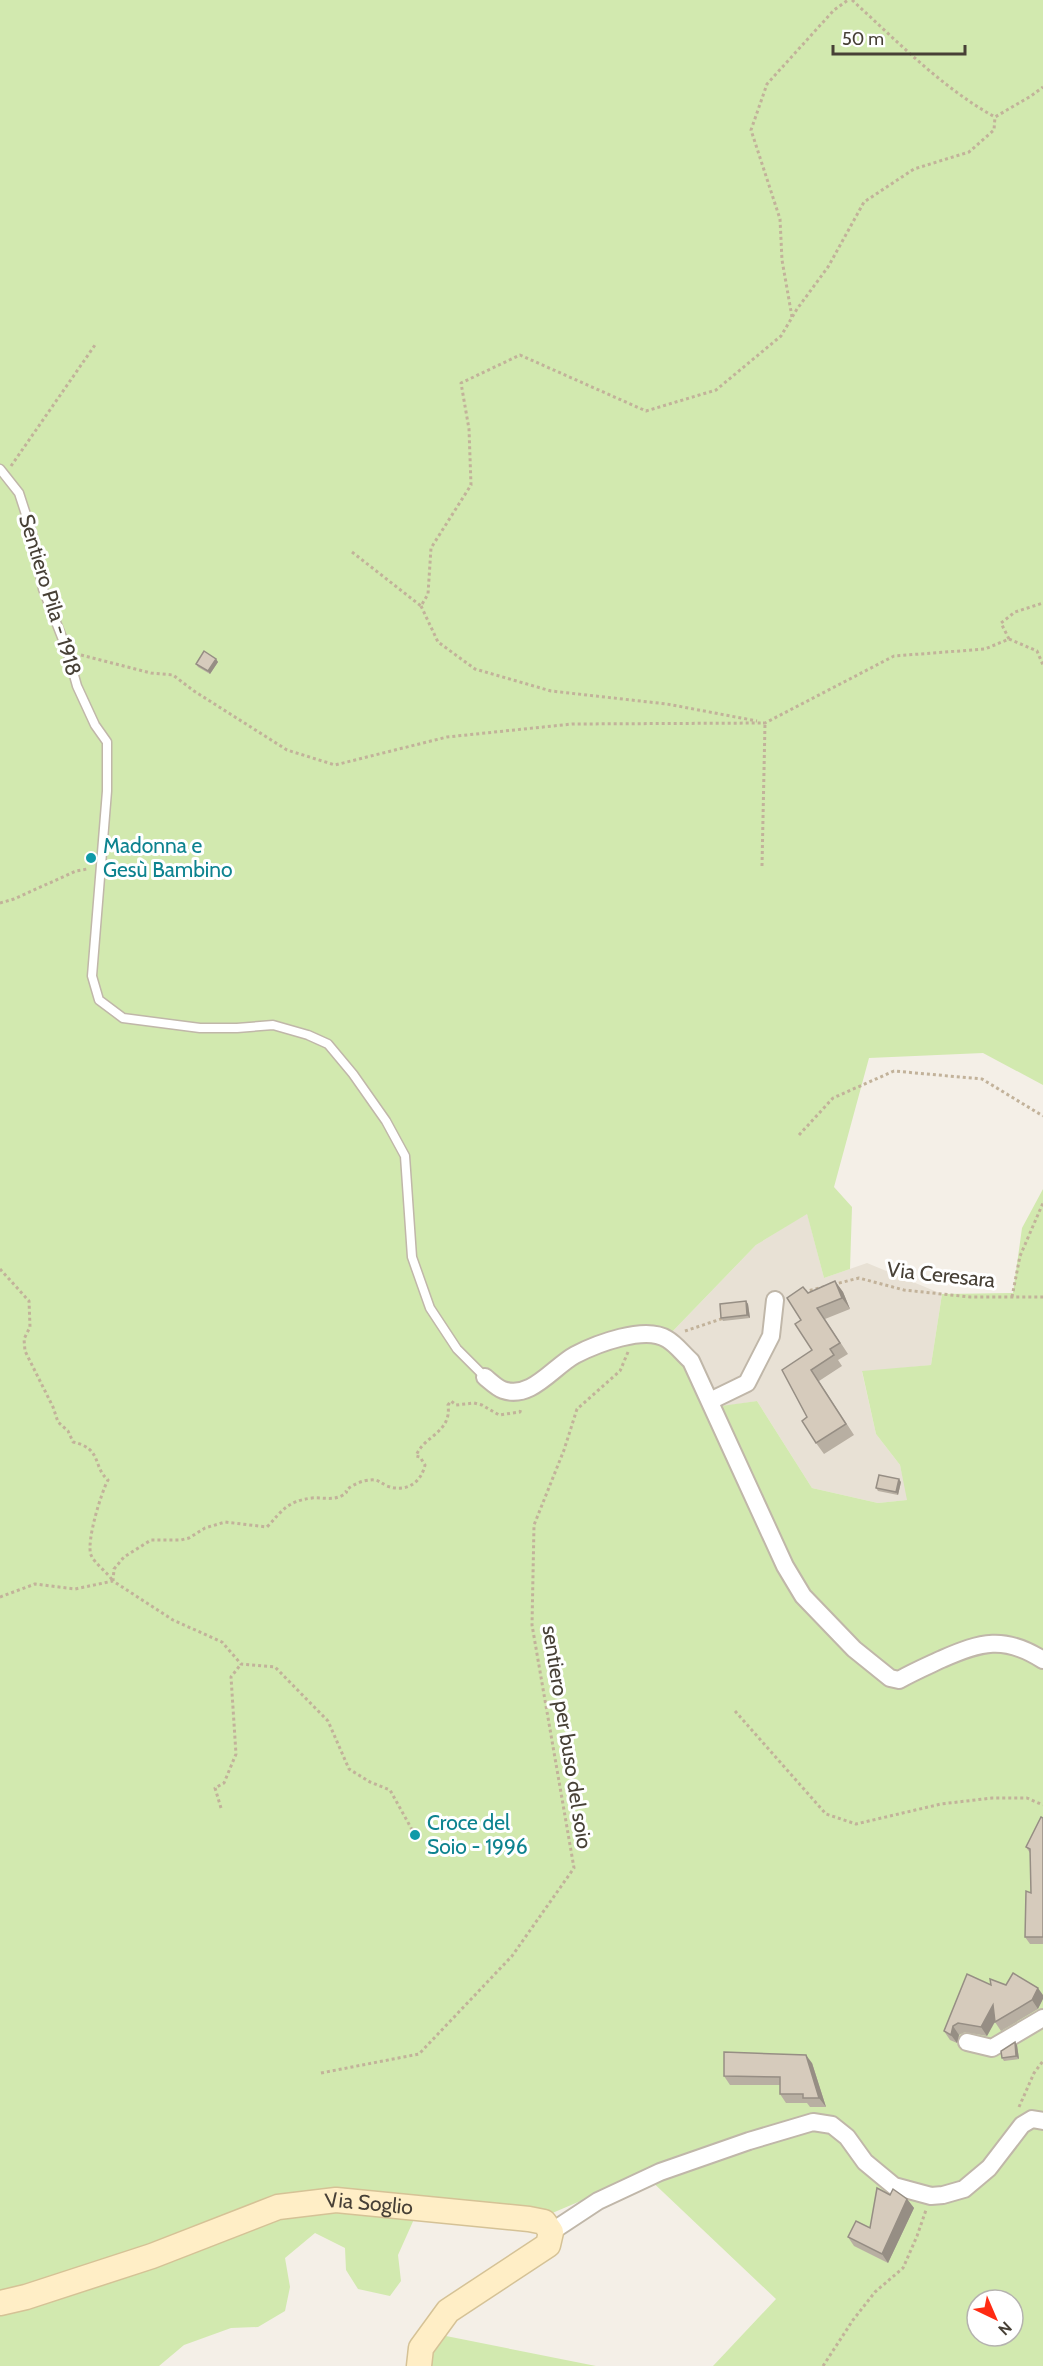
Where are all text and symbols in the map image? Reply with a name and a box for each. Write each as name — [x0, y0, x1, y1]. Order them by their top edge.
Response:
scale bar — [833, 18, 965, 56]
text: 50 m — [842, 28, 884, 50]
street label: Sentiero Pila - 1918 — [14, 511, 87, 679]
place label: Madonna e Gesù Bambino — [103, 833, 233, 882]
marker: Madonna e Gesù Bambino — [84, 851, 98, 865]
street label: Via Ceresara — [886, 1256, 996, 1293]
street label: sentiero per buso del soio — [537, 1623, 597, 1850]
place label: Croce del Soio - 1996 — [427, 1810, 528, 1859]
marker: Croce del Soio - 1996 — [408, 1828, 422, 1842]
street label: Via Soglio — [324, 2187, 414, 2220]
north arrow — [965, 2288, 1025, 2348]
text: N — [994, 2318, 1016, 2339]

